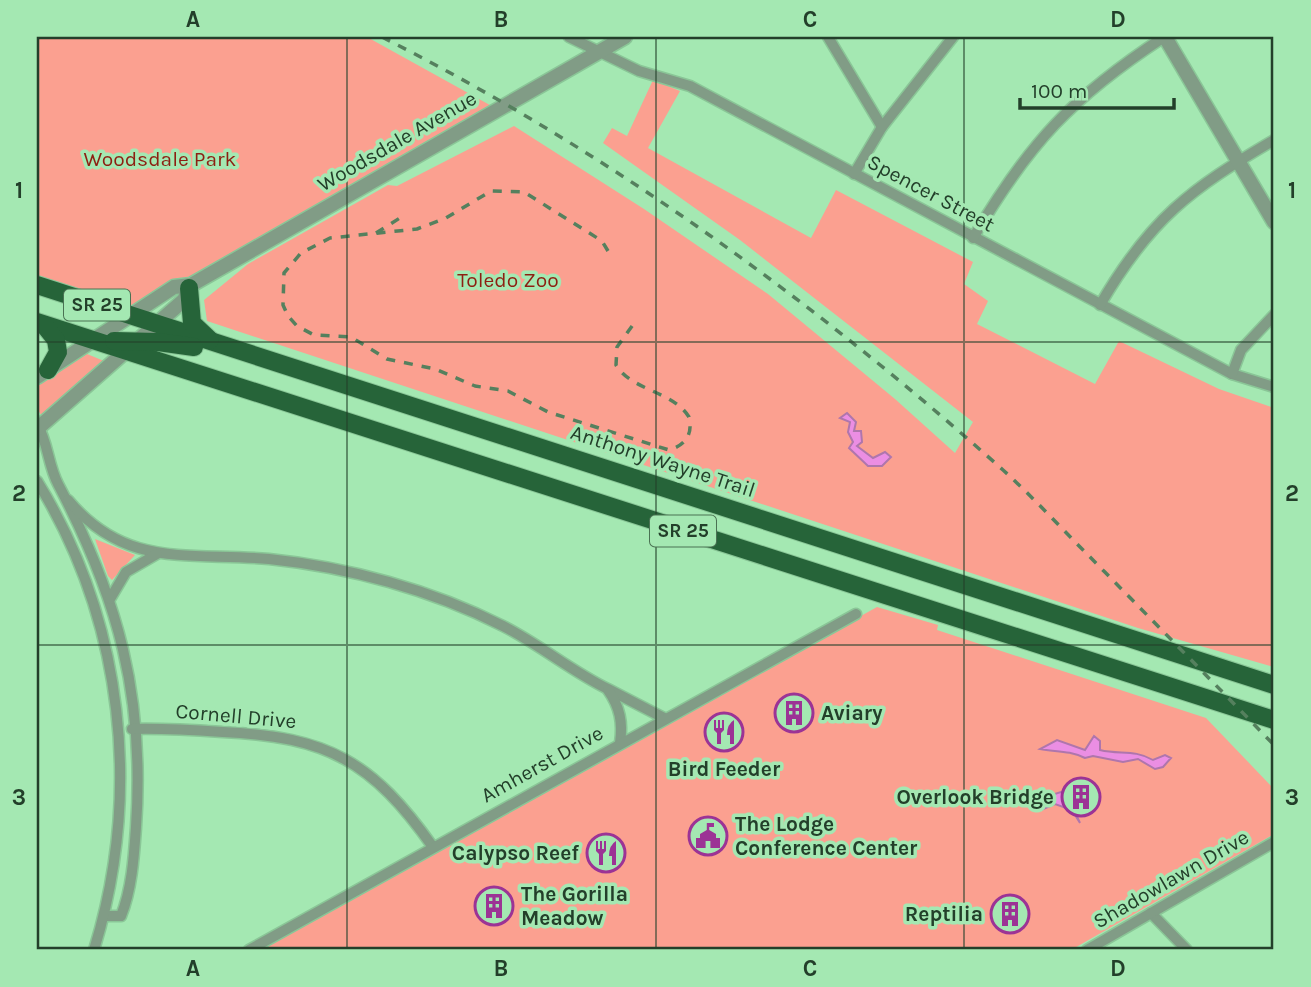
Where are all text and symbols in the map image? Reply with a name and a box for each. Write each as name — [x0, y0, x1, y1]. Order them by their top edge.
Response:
text: A — [186, 6, 200, 33]
text: B — [494, 6, 508, 33]
text: C — [803, 6, 817, 33]
text: D — [1110, 6, 1126, 33]
scale bar — [1020, 66, 1174, 110]
text: 100 m — [1031, 79, 1088, 103]
street label: Woodsdale Avenue — [313, 86, 481, 196]
park label: Woodsdale Park — [84, 147, 237, 171]
street label: Spencer Street — [863, 149, 999, 237]
text: 1 — [15, 177, 23, 204]
text: 1 — [1288, 177, 1296, 204]
park label: Toledo Zoo — [457, 268, 559, 292]
road number: SR 25 — [64, 290, 130, 320]
street label: Anthony Wayne Trail — [568, 420, 758, 502]
text: 2 — [12, 480, 26, 507]
text: 2 — [1285, 480, 1299, 507]
road number: SR 25 — [650, 516, 716, 546]
building icon: Aviary — [773, 692, 815, 734]
street label: Cornell Drive — [175, 699, 297, 733]
place label: Aviary — [821, 701, 883, 725]
restaurant icon: Bird Feeder — [703, 711, 745, 753]
street label: Amherst Drive — [477, 721, 607, 807]
place label: Bird Feeder — [668, 757, 781, 781]
building icon: Overlook Bridge — [1060, 776, 1102, 818]
text: 3 — [12, 784, 26, 811]
text: 3 — [1285, 784, 1299, 811]
place label: Overlook Bridge — [897, 785, 1054, 809]
place label: The Lodge Conference Center — [735, 812, 918, 860]
public building icon: The Lodge Conference Center — [687, 815, 729, 857]
street label: Shadowlawn Drive — [1089, 825, 1253, 933]
restaurant icon: Calypso Reef — [585, 832, 627, 874]
place label: Calypso Reef — [452, 841, 579, 865]
place label: The Gorilla Meadow — [521, 882, 628, 930]
building icon: The Gorilla Meadow — [473, 885, 515, 927]
building icon: Reptilia — [989, 893, 1031, 935]
place label: Reptilia — [905, 902, 983, 926]
text: A — [186, 955, 200, 982]
text: B — [494, 955, 508, 982]
text: C — [803, 955, 817, 982]
text: D — [1110, 955, 1126, 982]

